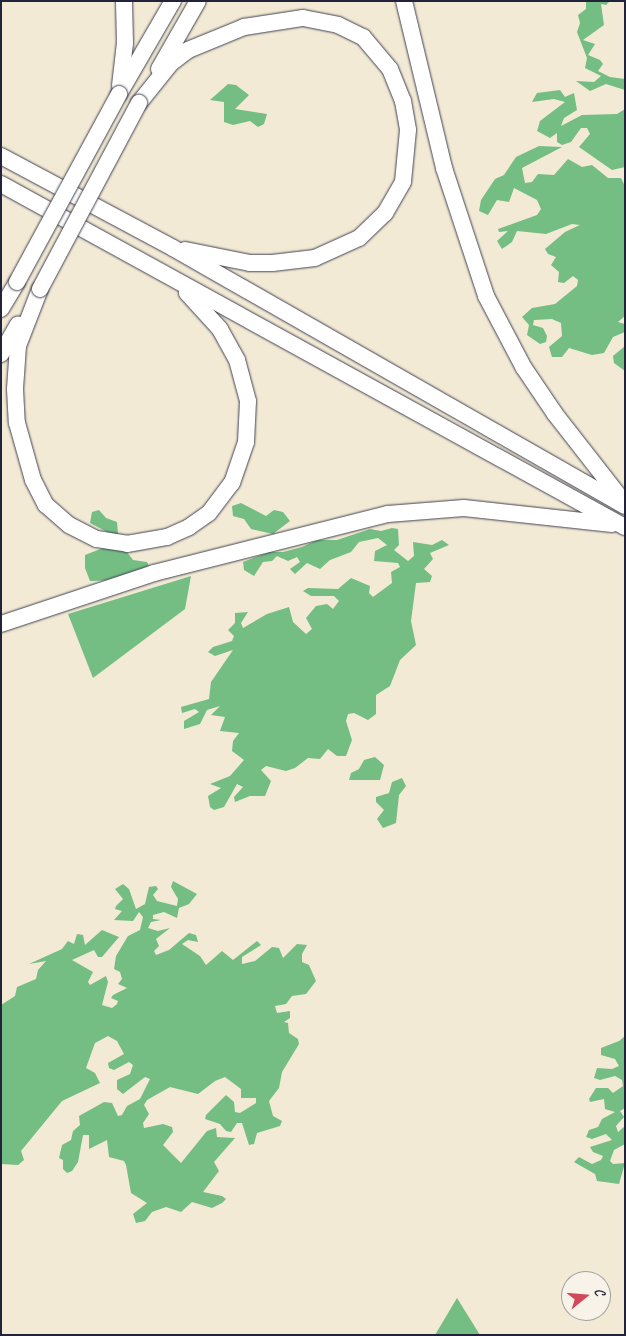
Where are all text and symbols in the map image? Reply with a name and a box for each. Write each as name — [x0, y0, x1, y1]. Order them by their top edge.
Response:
north arrow — [561, 1271, 611, 1321]
text: С — [591, 1286, 609, 1298]

